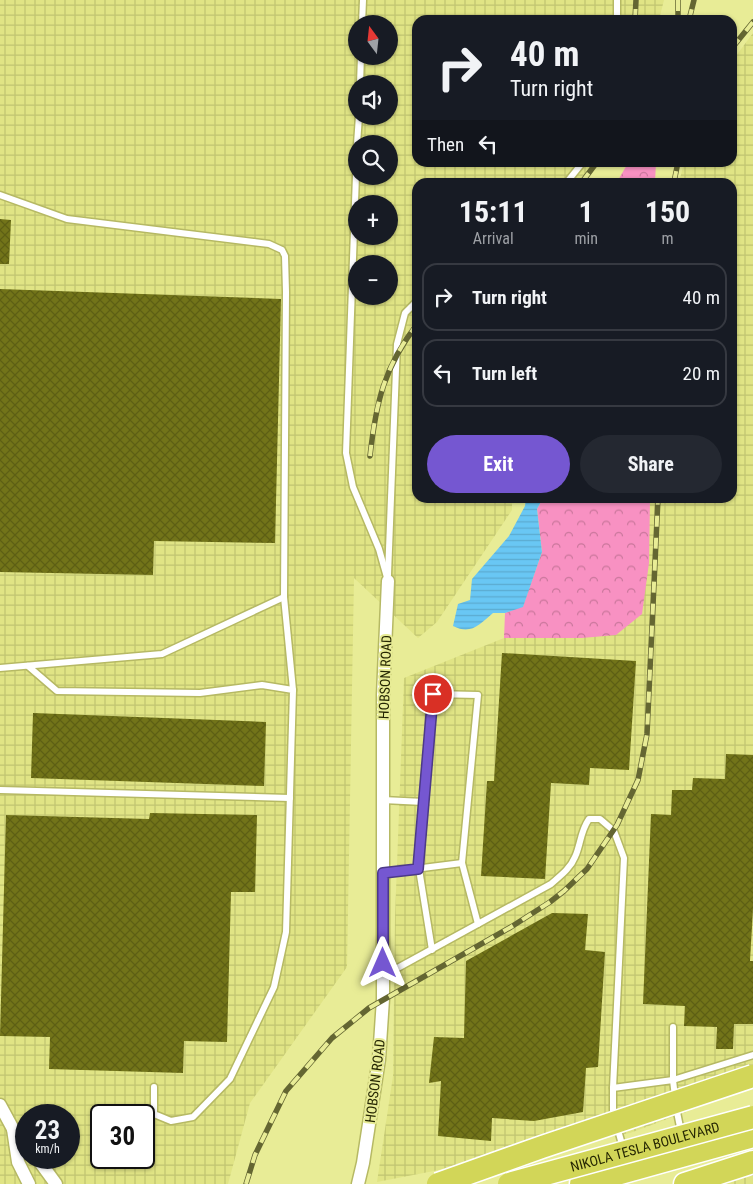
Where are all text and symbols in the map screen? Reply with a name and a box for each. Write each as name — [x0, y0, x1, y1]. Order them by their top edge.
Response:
north arrow — [348, 15, 398, 65]
map controls — [348, 15, 398, 305]
text: 40 m — [510, 34, 579, 75]
icon: right — [427, 35, 492, 100]
button: sound — [348, 75, 398, 125]
text: Turn right — [510, 76, 593, 101]
icon: left — [474, 130, 502, 158]
text: Then — [427, 133, 464, 156]
button: search — [348, 135, 398, 185]
text: 15:11 — [459, 194, 528, 229]
text: 1 — [579, 194, 594, 229]
text: 150 — [645, 194, 690, 229]
button: + — [348, 195, 398, 245]
text: Arrival — [473, 229, 514, 248]
text: min — [574, 229, 598, 248]
text: m — [661, 229, 673, 248]
button: − — [348, 255, 398, 305]
icon: right — [429, 283, 457, 311]
text: Turn right — [472, 286, 547, 309]
text: 40 m — [683, 286, 720, 309]
icon: left — [429, 359, 457, 387]
text: Turn left — [472, 362, 537, 385]
text: 20 m — [683, 362, 720, 385]
button: Exit — [427, 435, 570, 493]
button: Share — [580, 435, 722, 493]
street label: HOBSON ROAD — [376, 635, 394, 719]
pin — [412, 673, 454, 715]
icon: arrive — [419, 680, 447, 708]
position arrow — [356, 936, 408, 988]
street label: HOBSON ROAD — [362, 1038, 388, 1124]
speed limit sign: 30 — [90, 1104, 155, 1169]
text: 23 — [35, 1116, 60, 1145]
street label: NIKOLA TESLA BOULEVARD — [569, 1119, 721, 1175]
text: km/h — [35, 1142, 60, 1156]

